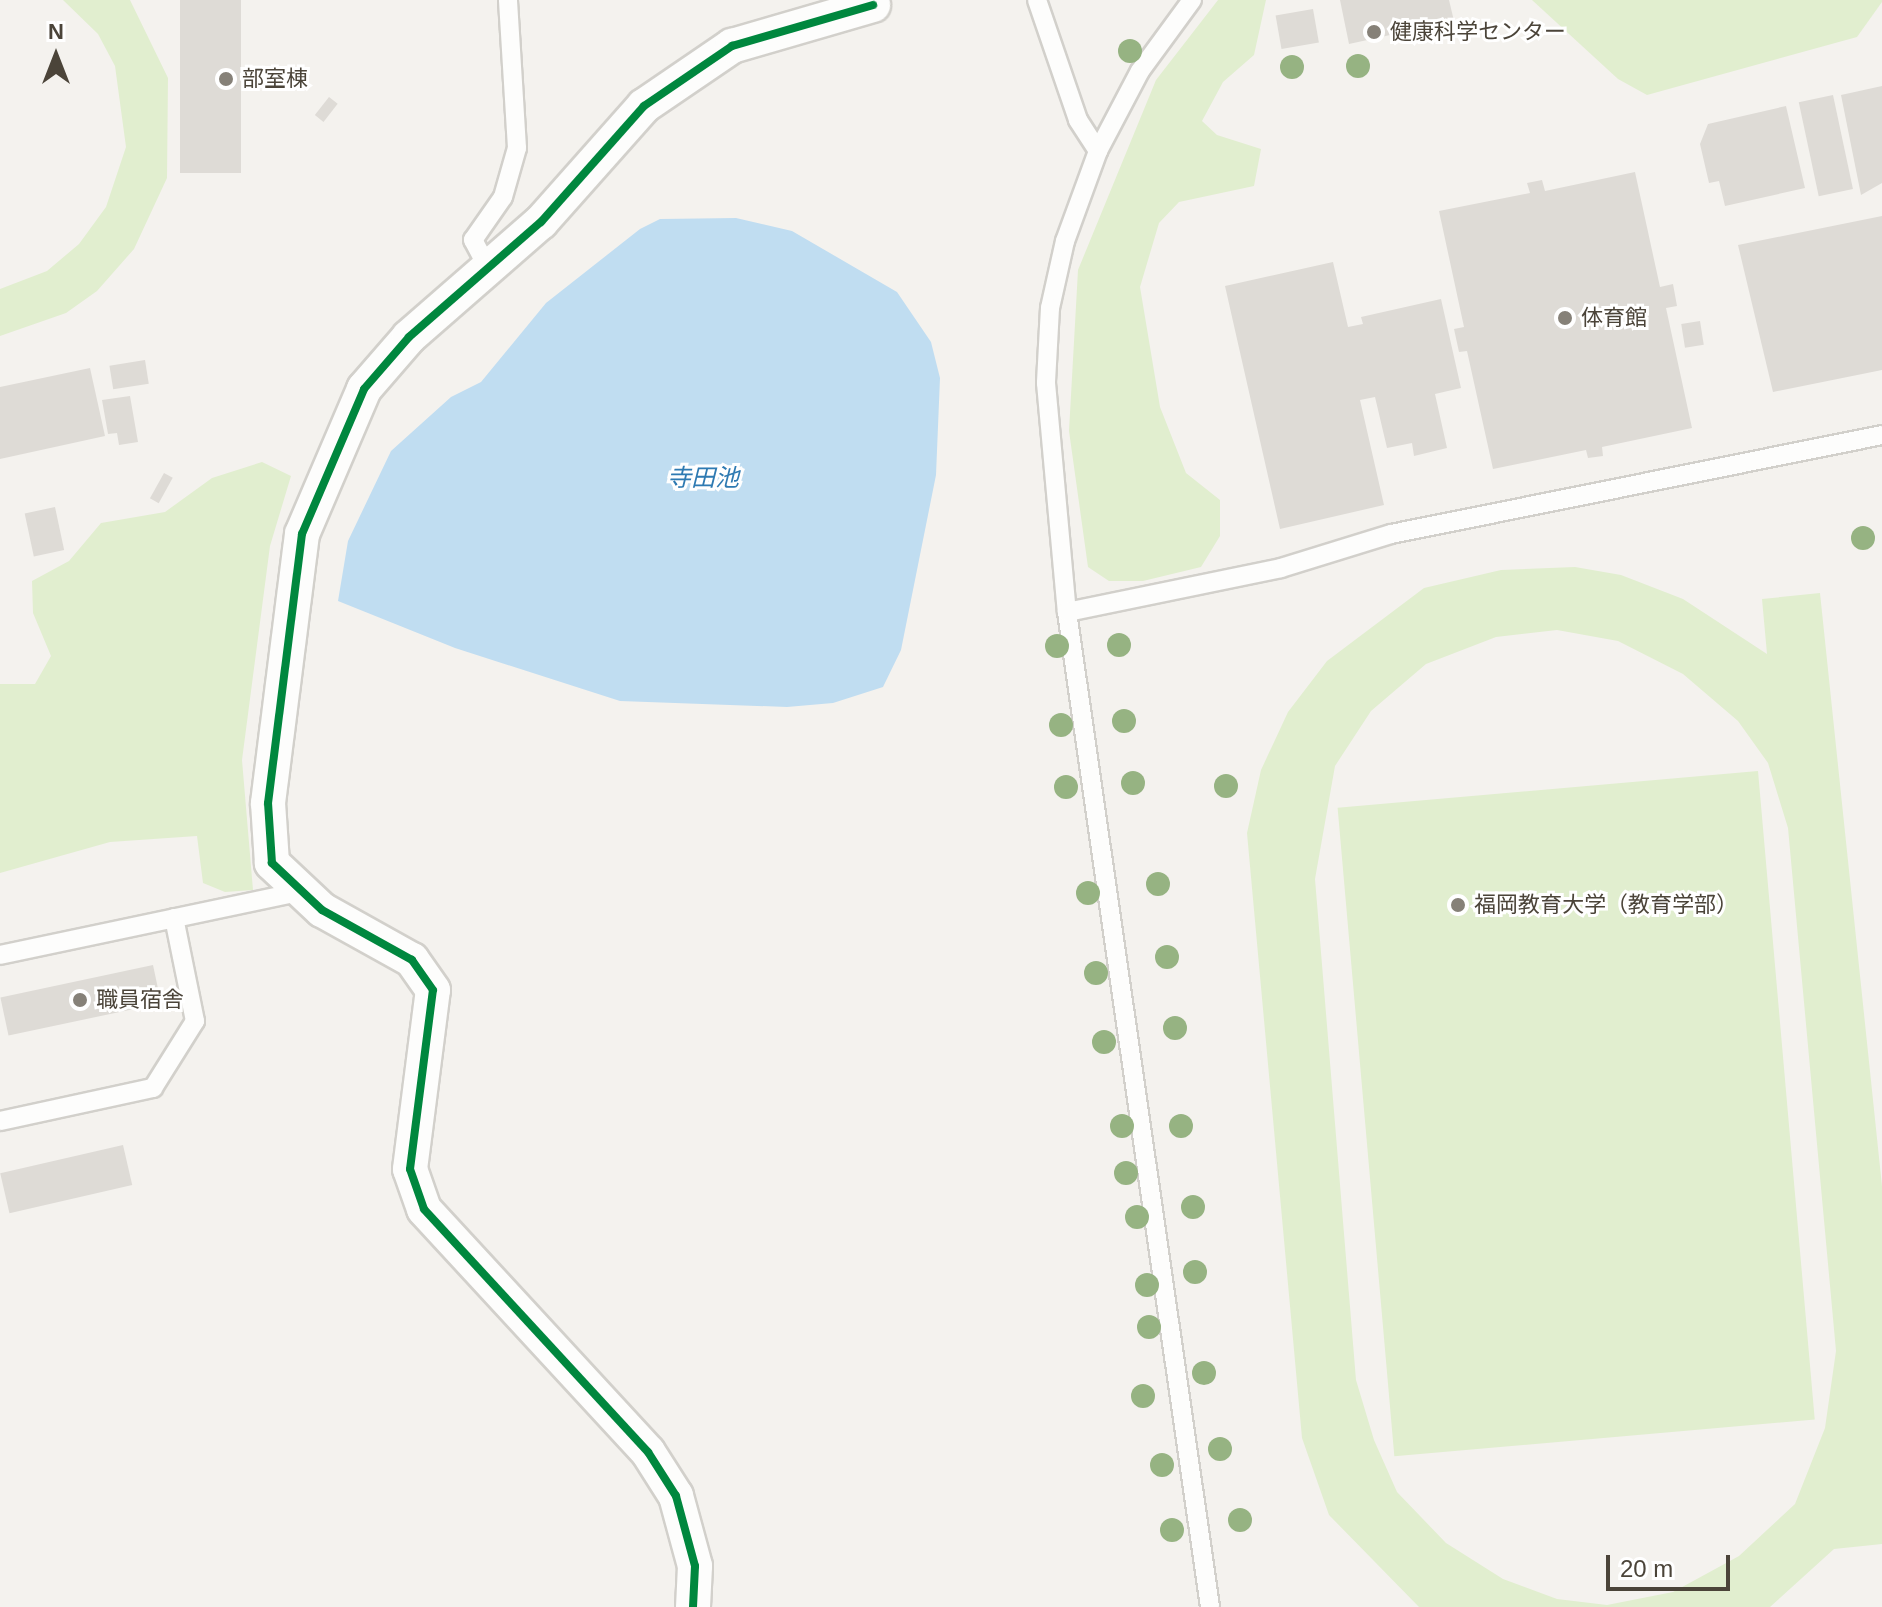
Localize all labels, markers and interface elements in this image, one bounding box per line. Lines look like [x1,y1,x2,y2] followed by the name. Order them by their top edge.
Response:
[16,16,96,96] north arrow
[48,19,64,44] text: N
[1390,19,1566,45] place label: 健康科学センター
[1365,23,1383,41] marker: 健康科学センター
[242,66,308,92] place label: 部室棟
[217,70,235,88] marker: 部室棟
[1581,305,1647,331] place label: 体育館
[1556,309,1574,327] marker: 体育館
[667,464,739,492] water label: 寺田池
[1474,892,1738,918] place label: 福岡教育大学（教育学部）
[1449,896,1467,914] marker: 福岡教育大学（教育学部）
[96,987,184,1013] place label: 職員宿舎
[71,991,89,1009] marker: 職員宿舎
[1610,1539,1734,1589] scale bar
[1620,1555,1673,1582] text: 20 m

